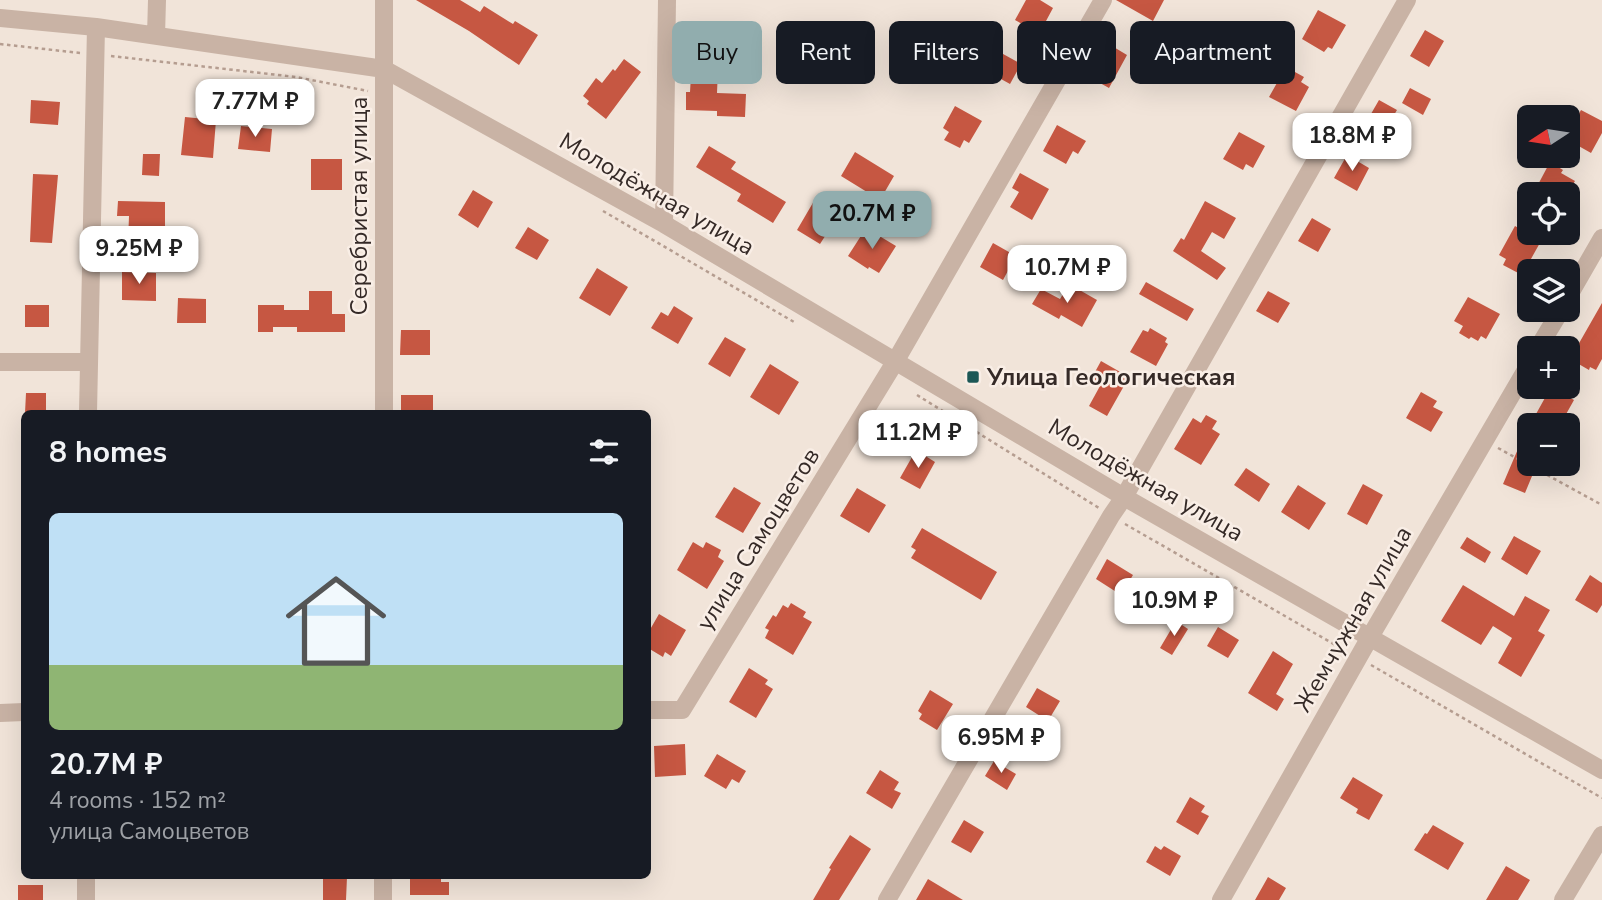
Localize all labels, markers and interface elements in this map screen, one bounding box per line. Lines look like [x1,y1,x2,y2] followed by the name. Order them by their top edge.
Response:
[672,21,762,84] chip: Buy
[776,21,875,84] chip: Rent
[889,21,1003,84] chip: Filters
[1017,21,1116,84] chip: New
[1130,21,1295,84] chip: Apartment
[190,80,320,139] pin: 7.77M ₽
[211,86,299,117] text: 7.77M ₽
[343,97,375,315] street label: Серебристая улица
[1517,105,1580,168] north arrow
[1517,105,1580,476] map controls
[1287,114,1417,173] pin: 18.8M ₽
[1308,120,1396,151] text: 18.8M ₽
[554,125,760,263] street label: Молодёжная улица
[1517,182,1580,245] button: locate
[807,191,937,251] pin: 20.7M ₽
[828,198,916,229] text: 20.7M ₽
[74,226,204,286] pin: 9.25M ₽
[95,233,183,264] text: 9.25M ₽
[1002,246,1132,305] pin: 10.7M ₽
[1023,252,1111,283] text: 10.7M ₽
[1517,259,1580,322] button: layers
[1517,336,1580,399] button: +
[986,361,1236,393] place label: Улица Геологическая
[965,369,981,385] marker: Улица Геологическая
[853,410,983,470] pin: 11.2M ₽
[1043,411,1249,549] street label: Молодёжная улица
[1517,413,1580,476] button: −
[874,417,962,448] text: 11.2M ₽
[49,432,167,473] text: 8 homes
[585,433,623,471] icon: filters
[689,442,827,636] street label: улица Самоцветов
[1287,520,1419,718] street label: Жемчужная улица
[273,558,399,684] icon: home
[1109,578,1239,638] pin: 10.9M ₽
[1130,585,1218,616] text: 10.9M ₽
[936,716,1066,775] pin: 6.95M ₽
[957,722,1045,753] text: 6.95M ₽
[49,744,163,785] text: 20.7M ₽
[49,785,226,816] text: 4 rooms · 152 m²
[49,816,249,847] text: улица Самоцветов

